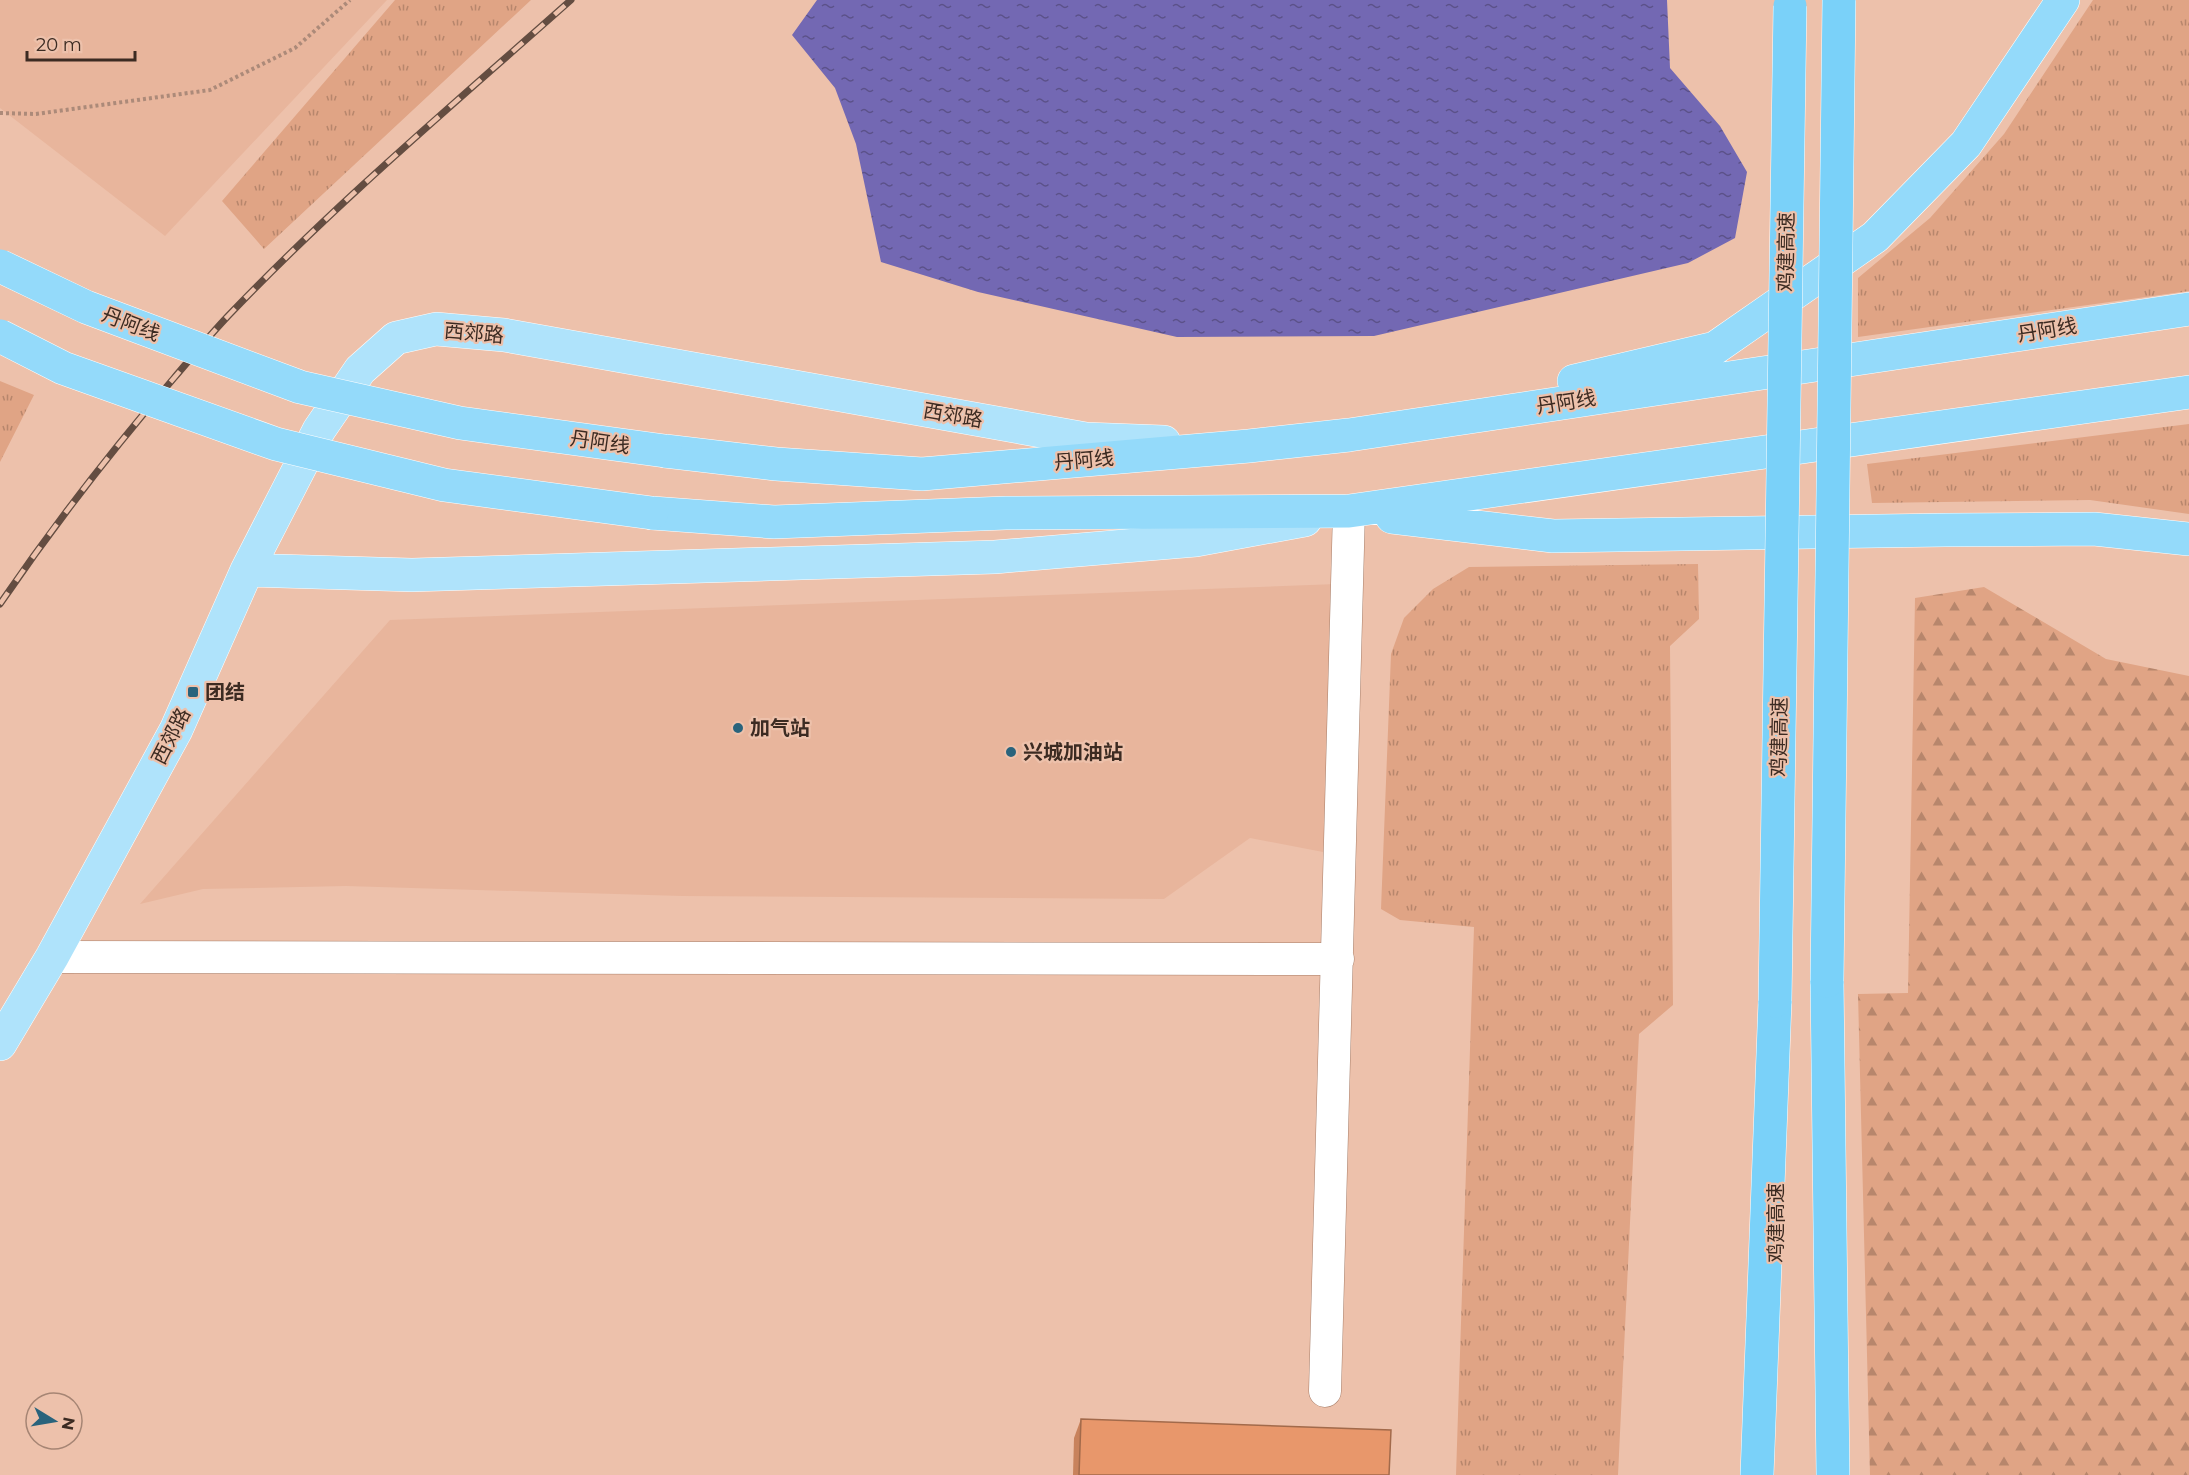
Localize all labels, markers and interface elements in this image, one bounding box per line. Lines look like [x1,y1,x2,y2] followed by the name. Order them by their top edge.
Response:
[27,24,135,62] scale bar
[36,34,82,56] text: 20 m
[1773,212,1799,292] street label: 鸡建高速
[99,302,163,346] street label: 丹阿线
[2015,313,2079,347] street label: 丹阿线
[443,318,505,348] street label: 西郊路
[1534,385,1598,419] street label: 丹阿线
[921,398,985,432] street label: 西郊路
[569,426,631,458] street label: 丹阿线
[1053,445,1115,475] street label: 丹阿线
[205,680,245,704] place label: 团结
[186,685,200,699] marker: 团结
[1766,697,1792,777] street label: 鸡建高速
[147,704,195,768] street label: 西郊路
[750,716,810,740] place label: 加气站
[731,721,745,735] marker: 加气站
[1023,740,1123,764] place label: 兴城加油站
[1004,745,1018,759] marker: 兴城加油站
[1764,1183,1788,1263] street label: 鸡建高速
[24,1391,84,1451] north arrow
[58,1416,79,1432] text: N

